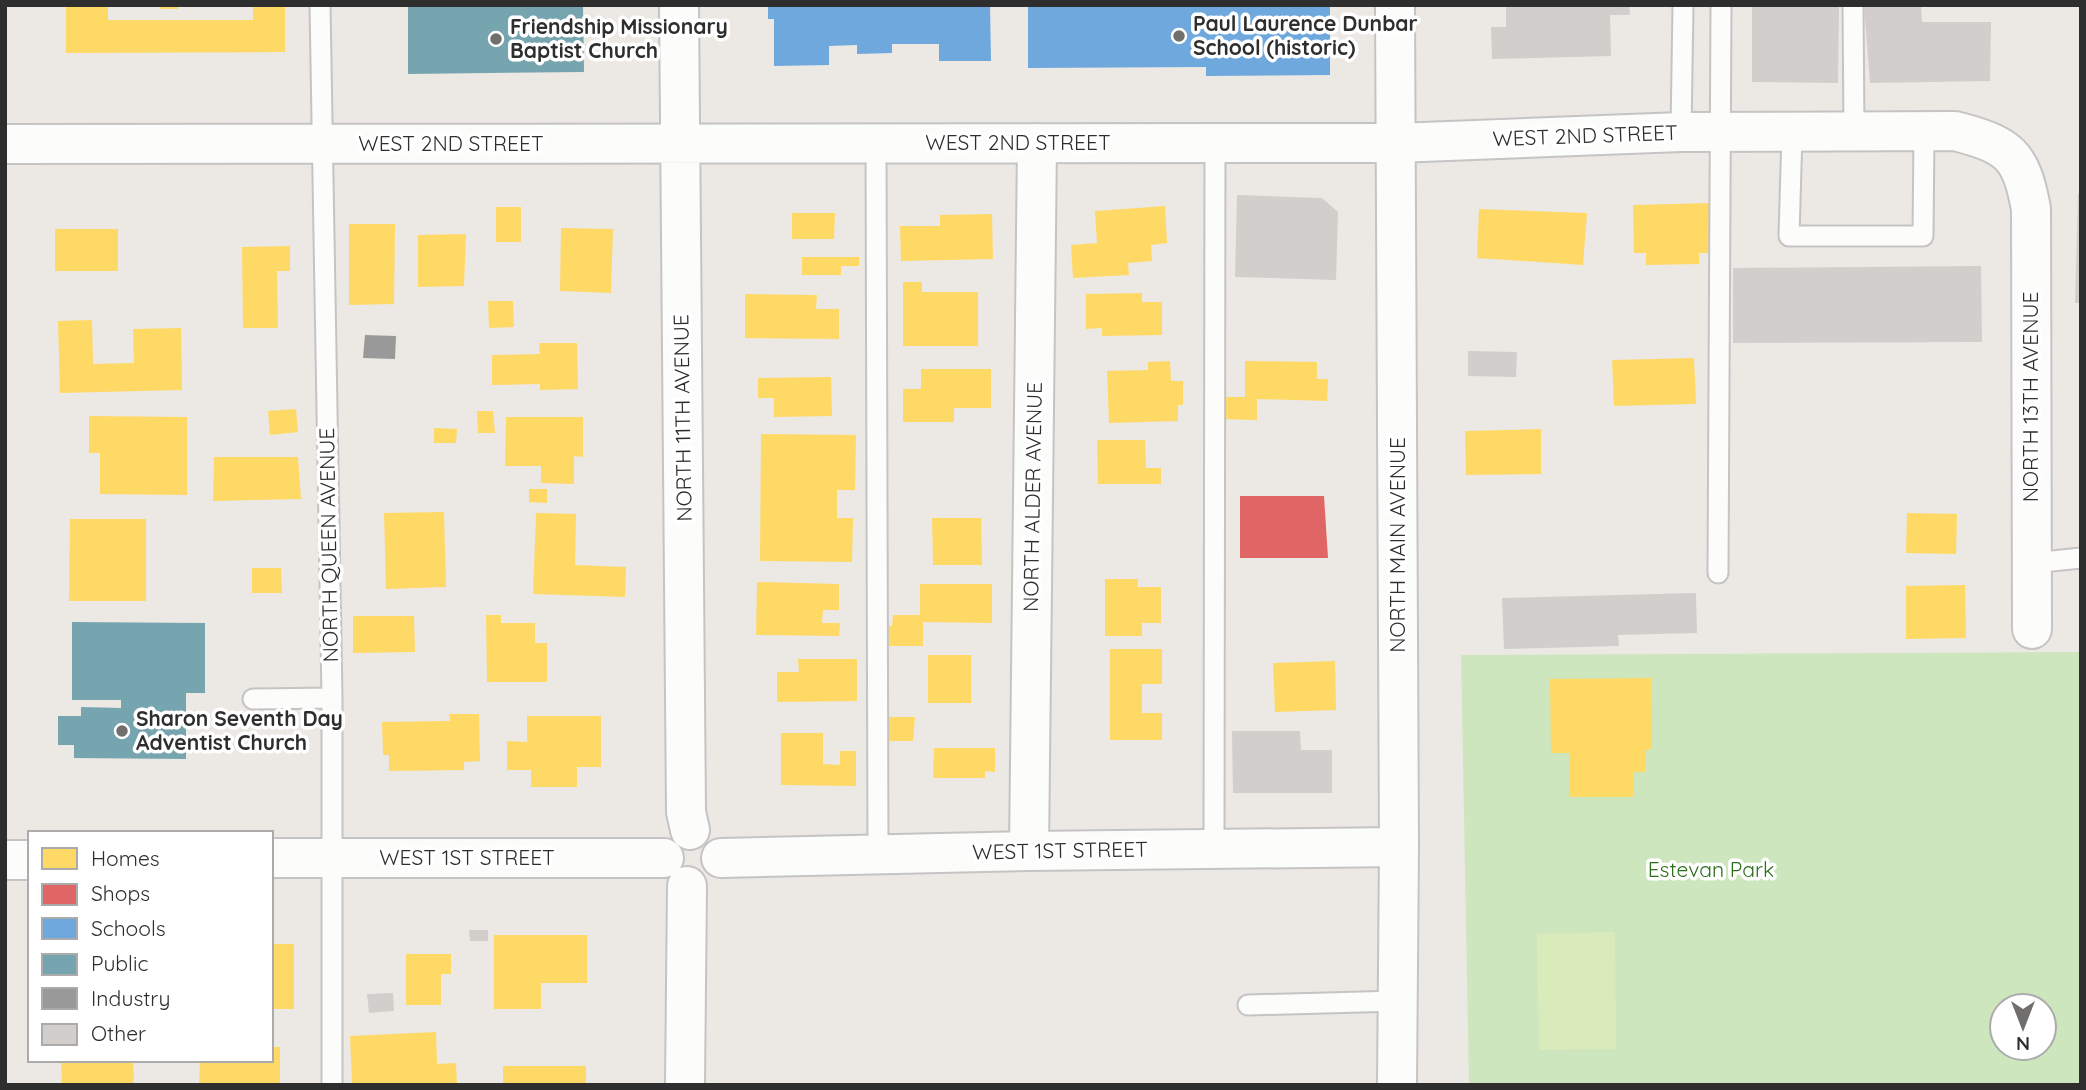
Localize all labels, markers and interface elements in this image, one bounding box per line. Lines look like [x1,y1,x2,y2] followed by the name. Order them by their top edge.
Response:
[1193,10,1418,60] place label: Paul Laurence Dunbar School (historic)
[510,13,728,63] place label: Friendship Missionary Baptist Church
[1171,28,1187,44] marker: Paul Laurence Dunbar School (historic)
[488,31,504,47] marker: Friendship Missionary Baptist Church
[1492,119,1678,151] street label: WEST 2ND STREET
[925,129,1111,155] street label: WEST 2ND STREET
[358,130,544,156] street label: WEST 2ND STREET
[2017,292,2043,502] street label: NORTH 13TH AVENUE
[667,314,697,522] street label: NORTH 11TH AVENUE
[1017,382,1047,612] street label: NORTH ALDER AVENUE
[313,428,343,662] street label: NORTH QUEEN AVENUE
[1384,437,1410,653] street label: NORTH MAIN AVENUE
[136,705,343,755] place label: Sharon Seventh Day Adventist Church
[114,723,130,739] marker: Sharon Seventh Day Adventist Church
[28,831,273,1062] legend
[972,835,1148,865] street label: WEST 1ST STREET
[379,844,555,870] street label: WEST 1ST STREET
[91,845,160,871] text: Homes
[1648,856,1774,882] park label: Estevan Park
[91,880,150,906] text: Shops
[91,915,166,941] text: Schools
[91,950,148,976] text: Public
[91,985,170,1011] text: Industry
[1988,992,2058,1062] north arrow
[91,1020,146,1046] text: Other
[2016,1032,2030,1056] text: N

